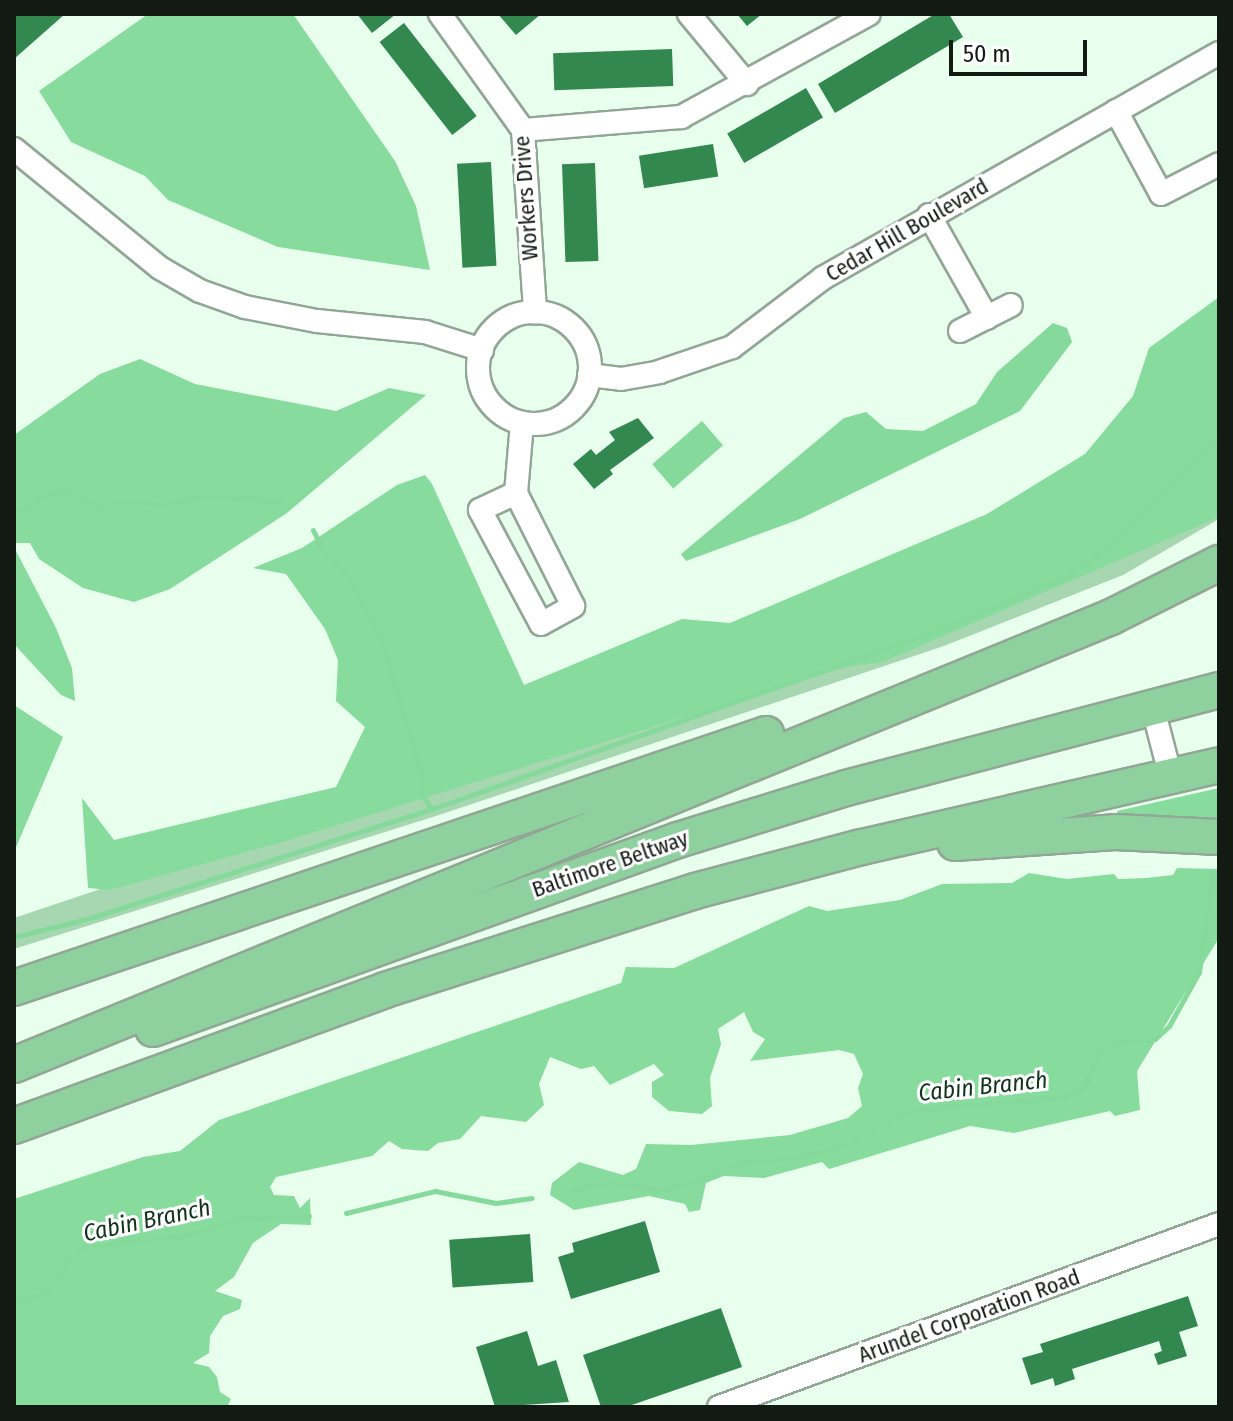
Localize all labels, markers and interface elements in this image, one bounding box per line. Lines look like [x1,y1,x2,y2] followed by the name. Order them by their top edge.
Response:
[953,24,1091,74] scale bar
[963,40,1011,68] text: 50 m
[508,135,544,261] street label: Workers Drive
[821,173,993,287] street label: Cedar Hill Boulevard
[529,825,691,903] street label: Baltimore Beltway
[917,1066,1049,1108] water label: Cabin Branch
[81,1193,213,1249] water label: Cabin Branch
[855,1264,1083,1368] street label: Arundel Corporation Road

